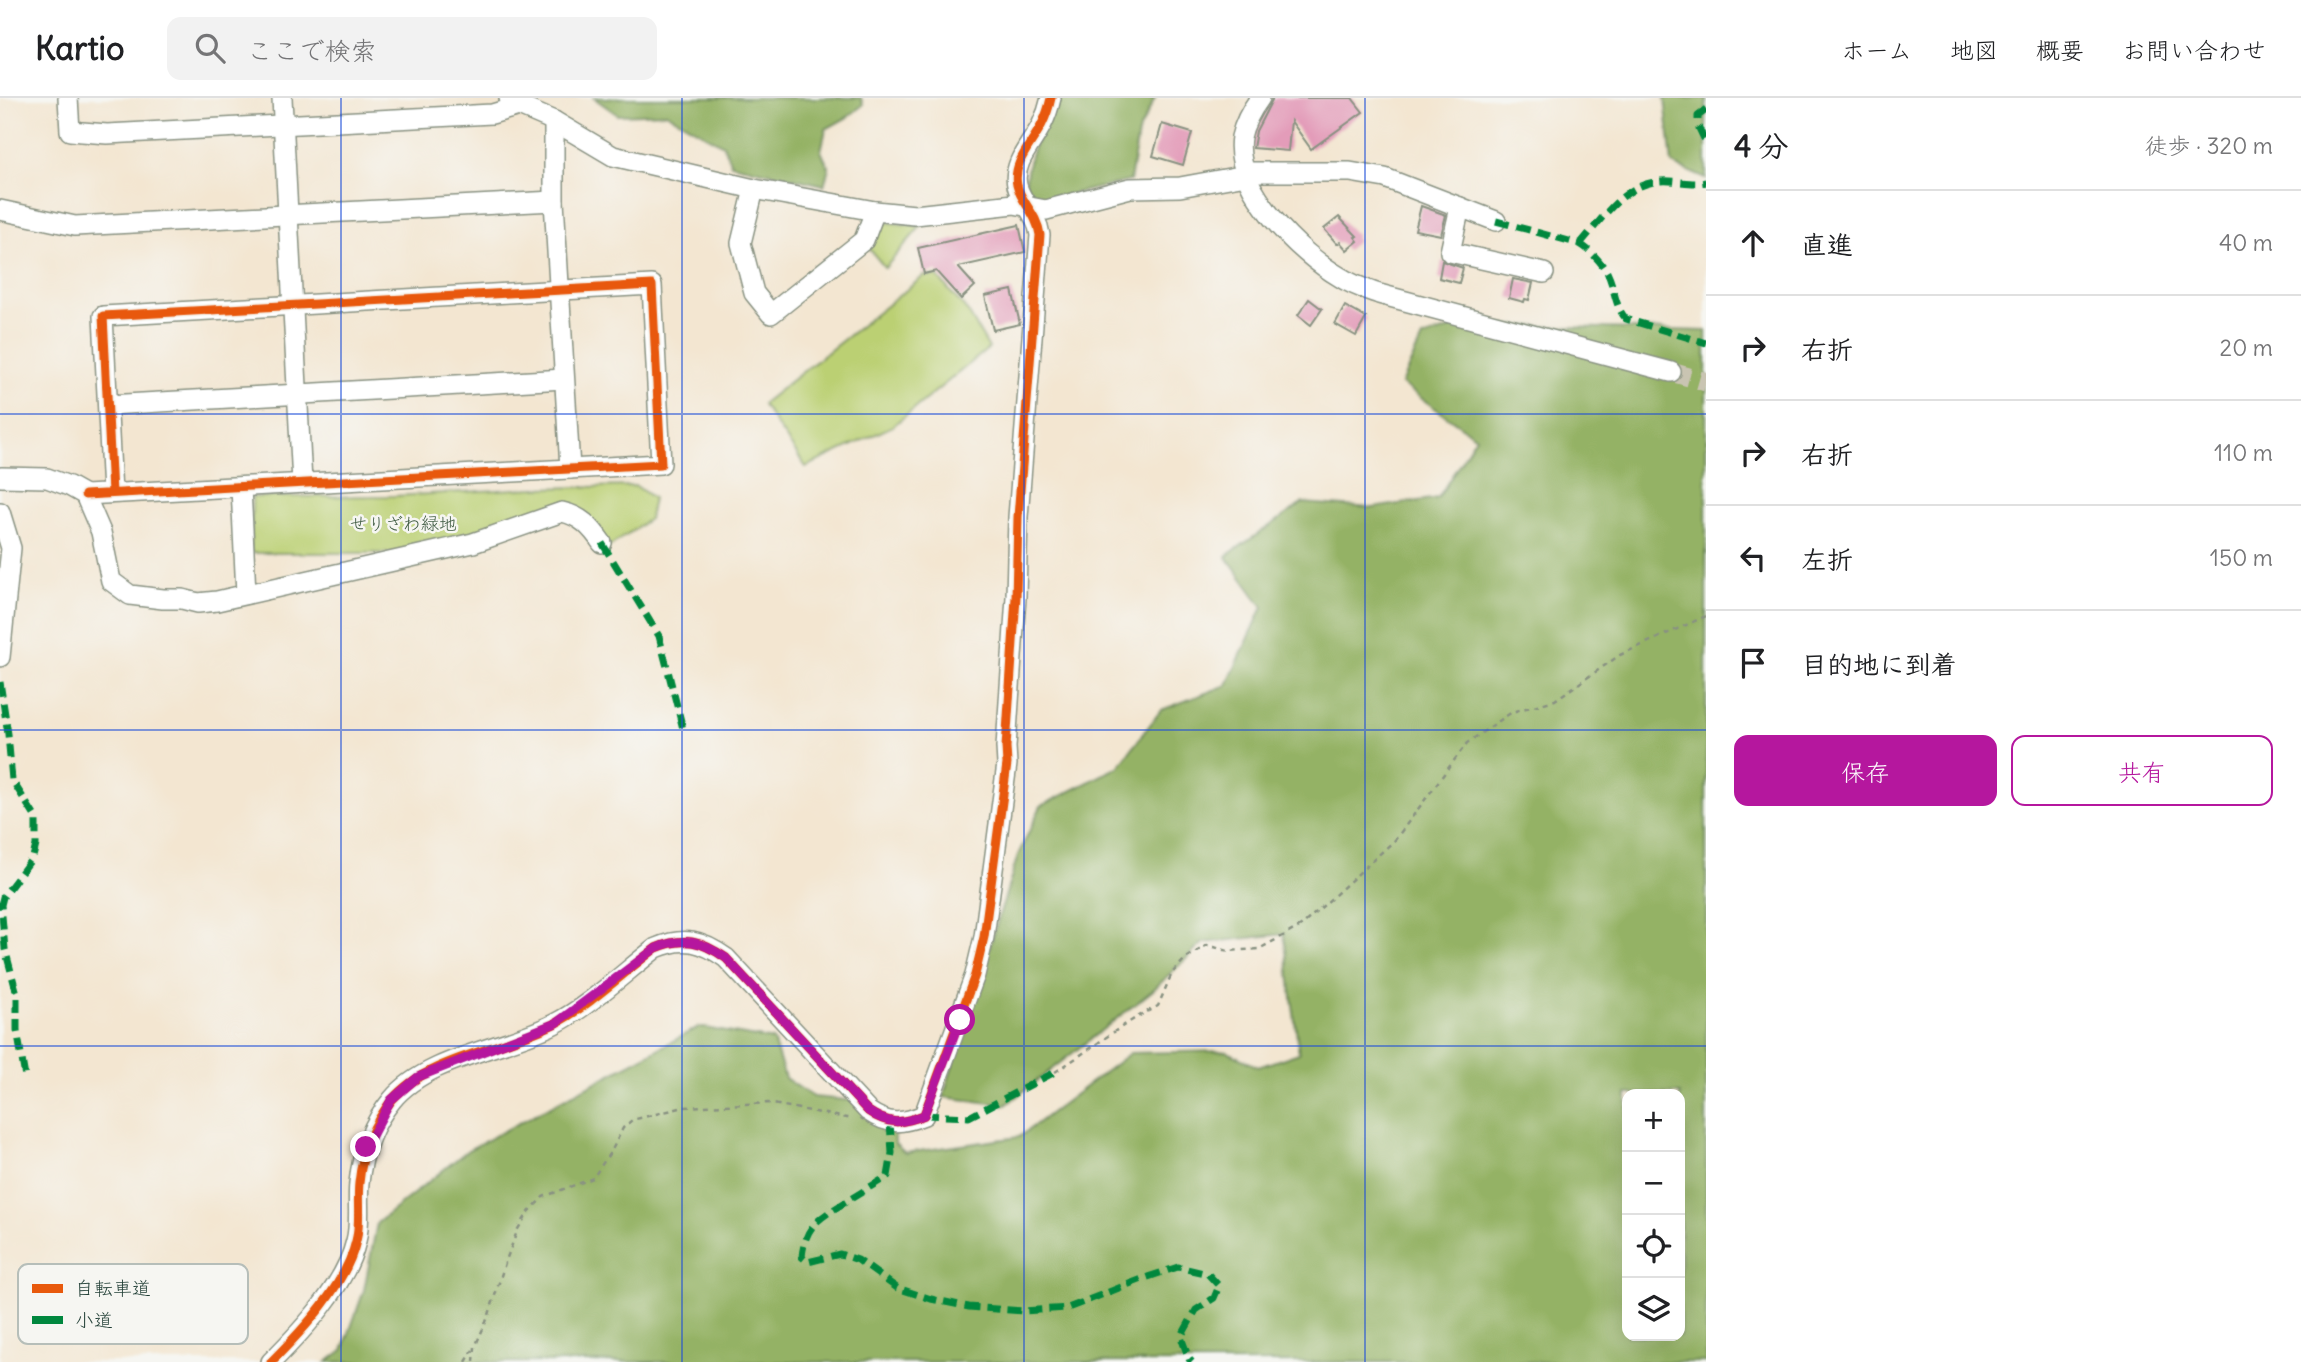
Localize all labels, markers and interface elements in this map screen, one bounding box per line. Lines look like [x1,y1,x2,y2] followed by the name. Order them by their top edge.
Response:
[167,17,657,80] search box
[35,27,125,69] text: Kartio
[191,29,229,67] icon: search
[247,34,377,67] text: ここで検索
[1841,35,1912,65] text: ホーム
[1950,35,1998,65] text: 地図
[2036,35,2084,65] text: 概要
[2122,35,2266,65] text: お問い合わせ
[1734,127,1788,165] text: 4 分
[2144,131,2273,160] text: 徒歩 · 320 m
[1734,224,1772,262] icon: ahead
[1801,228,1853,261] text: 直進
[2219,228,2273,257] text: 40 m
[1734,329,1772,367] icon: right
[1801,333,1853,366] text: 右折
[2220,333,2273,362] text: 20 m
[1734,434,1772,472] icon: right
[1801,438,1853,471] text: 右折
[2214,438,2273,467] text: 110 m
[349,512,457,535] park label: せりざわ緑地
[1734,539,1772,577] icon: left
[1801,543,1853,576] text: 左折
[2210,543,2273,572] text: 150 m
[1734,644,1772,682] icon: arrive
[1801,648,1957,681] text: 目的地に到着
[1734,735,1997,806] button: 保存
[2011,735,2273,806] button: 共有
[944,1004,975,1035] route start
[1622,1089,1685,1341] map controls
[1622,1089,1685,1152] button: +
[350,1131,381,1162] route end
[1622,1152,1685,1215] button: −
[1622,1215,1685,1278] button: locate
[18,1264,248,1344] legend
[75,1276,151,1300] text: 自転車道
[1622,1278,1685,1341] button: layers
[75,1308,113,1332] text: 小道

